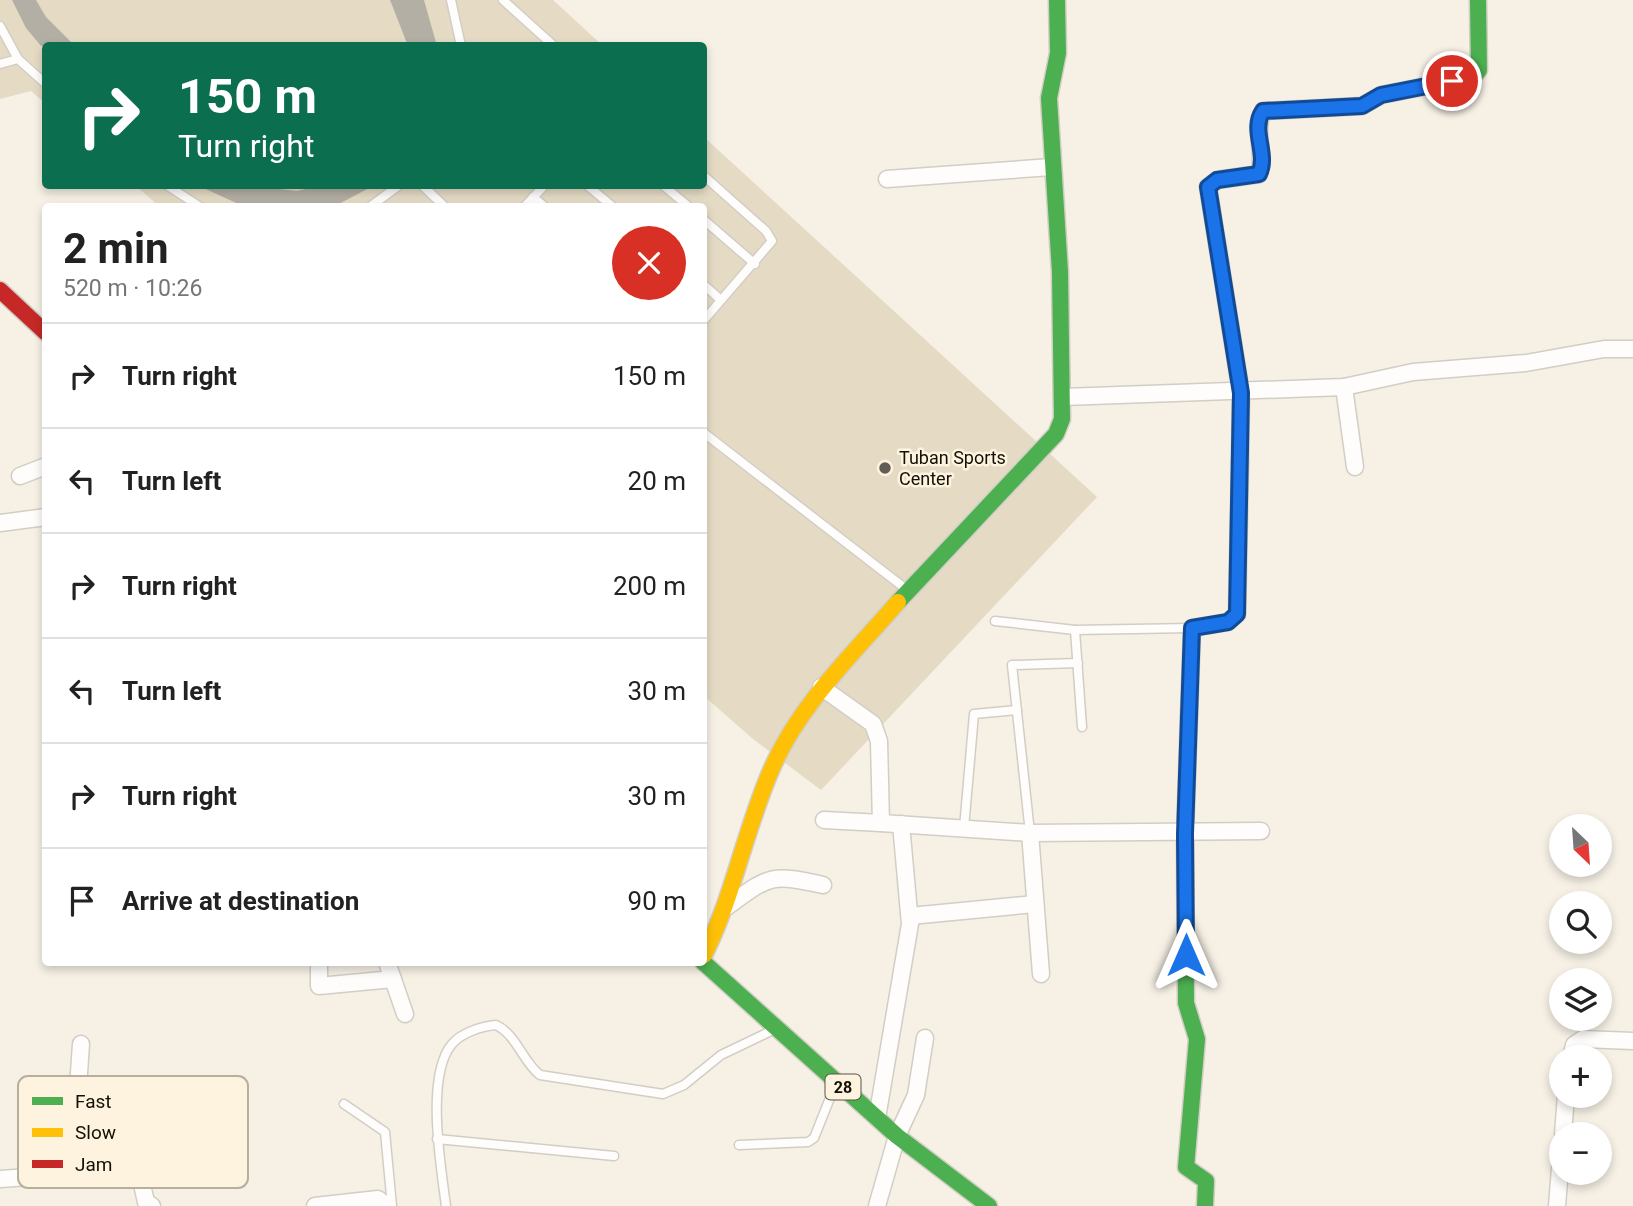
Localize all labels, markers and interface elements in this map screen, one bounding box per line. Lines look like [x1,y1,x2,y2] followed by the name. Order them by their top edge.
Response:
[1422,51,1482,111] pin
[1433,62,1471,100] icon: arrive
[178,68,317,125] text: 150 m
[63,70,154,161] icon: right
[178,127,314,165] text: Turn right
[63,224,169,273] text: 2 min
[612,226,686,300] button: close
[63,275,202,302] text: 520 m · 10:26
[63,357,101,395] icon: right
[122,361,237,391] text: Turn right
[613,361,686,391] text: 150 m
[899,447,1006,489] place label: Tuban Sports Center
[877,460,893,476] marker: Tuban Sports Center
[63,462,101,500] icon: left
[122,466,221,496] text: Turn left
[628,466,686,496] text: 20 m
[63,567,101,605] icon: right
[122,571,237,601] text: Turn right
[613,571,686,601] text: 200 m
[63,672,101,710] icon: left
[122,676,221,706] text: Turn left
[628,676,686,706] text: 30 m
[63,777,101,815] icon: right
[122,781,237,811] text: Turn right
[628,781,686,811] text: 30 m
[1549,814,1612,877] north arrow
[1549,814,1612,1185] map controls
[63,882,101,920] icon: arrive
[122,886,359,916] text: Arrive at destination
[628,886,686,916] text: 90 m
[1549,891,1612,954] button: search
[1149,918,1223,992] position arrow
[1549,968,1612,1031] button: layers
[1549,1045,1612,1108] button: +
[826,1074,860,1100] road number: 28
[18,1076,248,1188] legend
[75,1090,112,1113] text: Fast
[75,1121,116,1144] text: Slow
[1549,1122,1612,1185] button: −
[75,1153,112,1176] text: Jam

